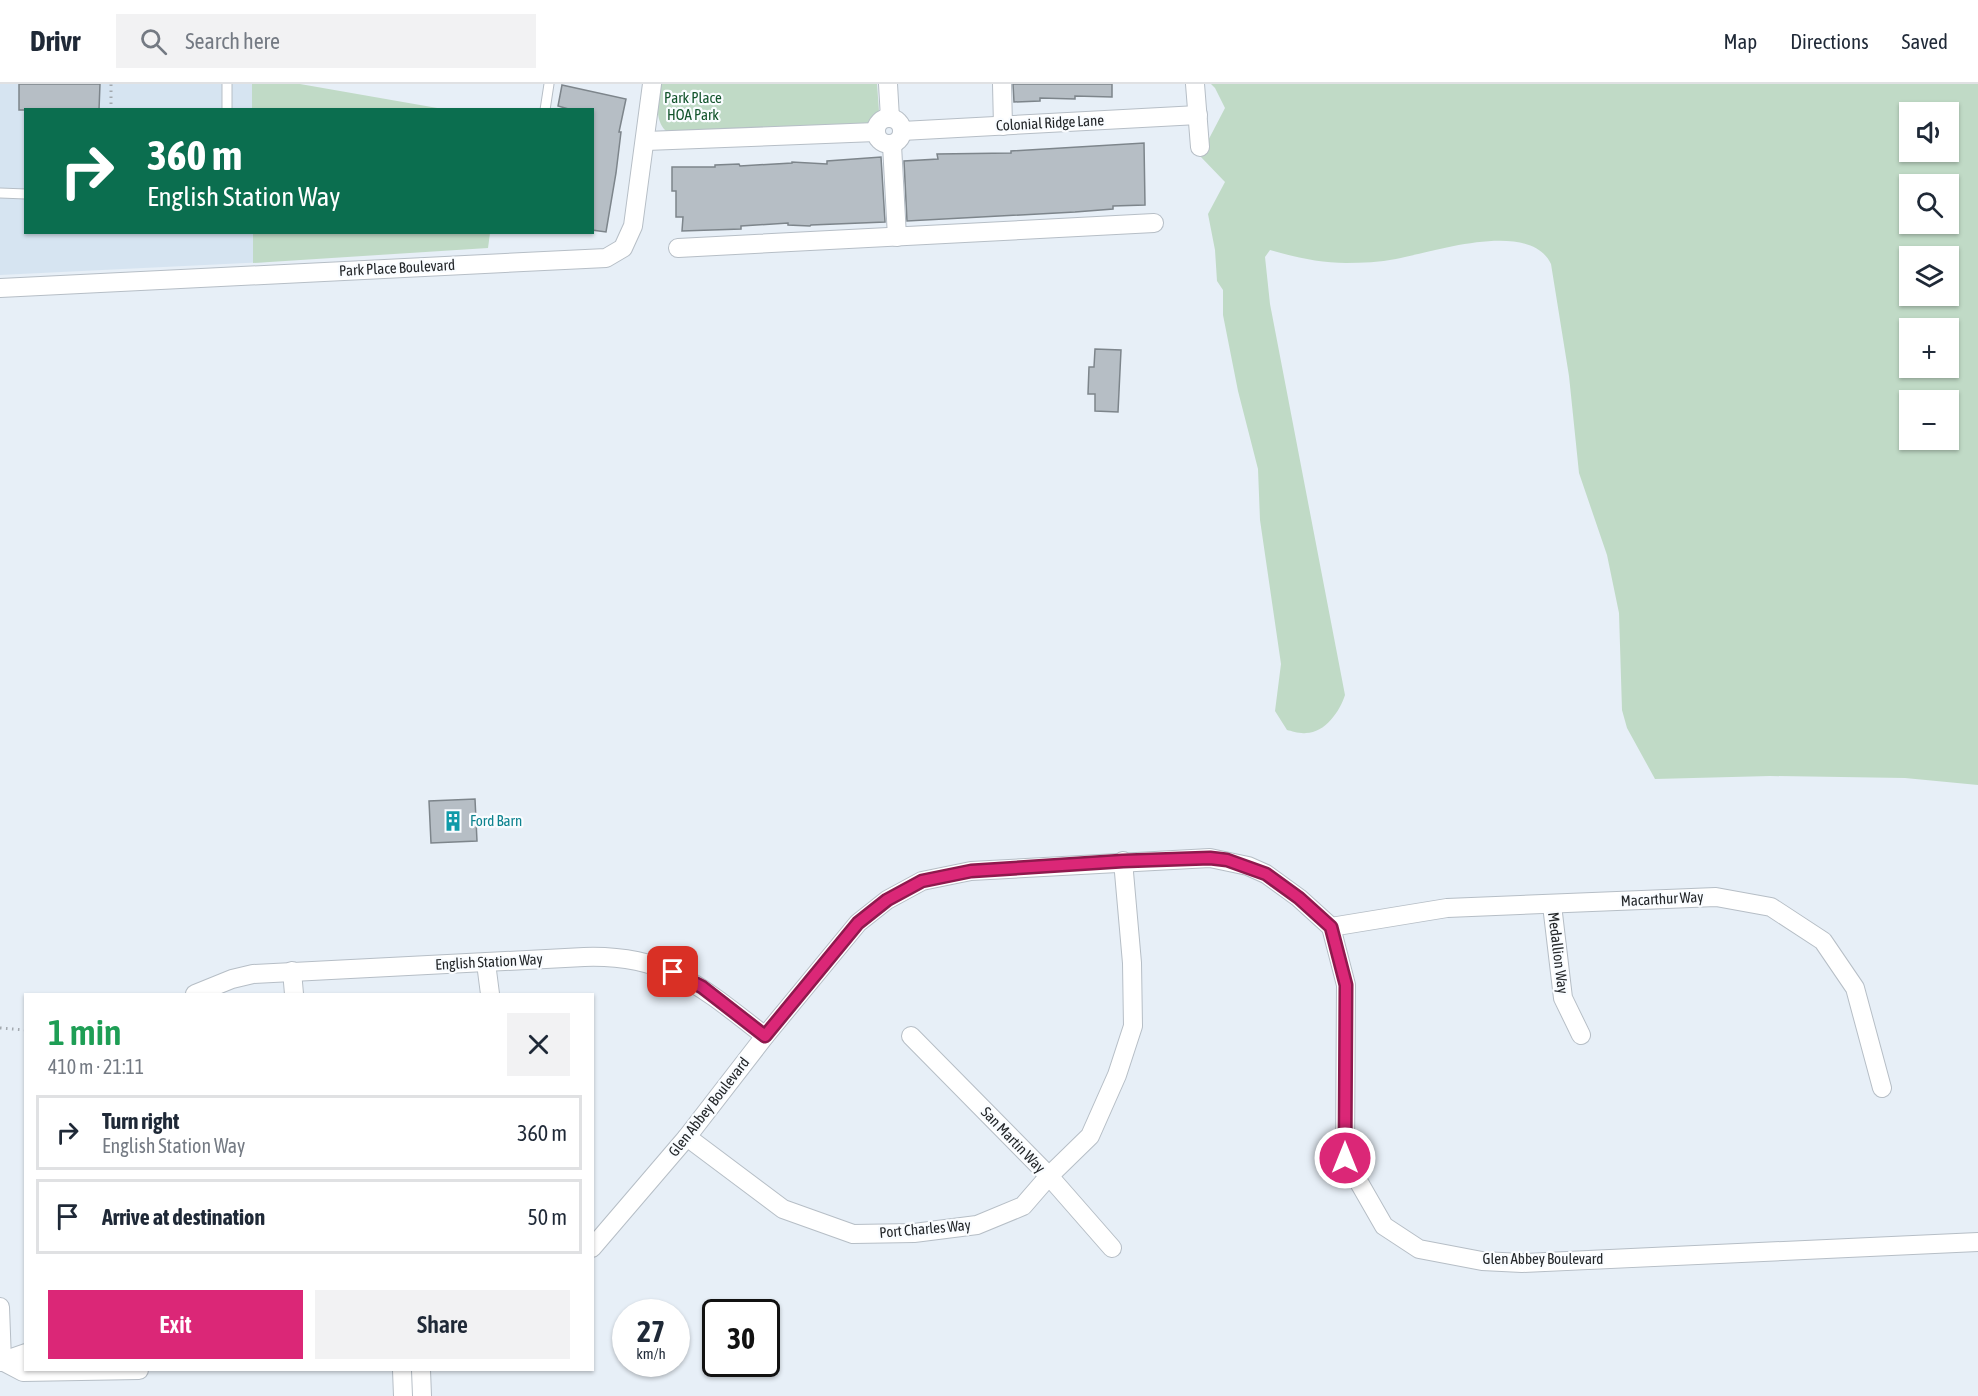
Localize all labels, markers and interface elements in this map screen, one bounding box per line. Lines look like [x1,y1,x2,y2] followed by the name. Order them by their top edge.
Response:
[116,14,536,68] search box
[30,25,80,57] text: Drivr
[137,25,170,58] icon: search
[185,28,280,54] text: Search here
[1723,29,1757,53] text: Map
[1790,29,1869,53] text: Directions
[1902,29,1948,53] text: Saved
[664,89,722,123] park label: Park Place HOA Park
[1899,102,1959,450] map controls
[1899,102,1959,162] button: sound
[995,111,1105,134] street label: Colonial Ridge Lane
[147,131,242,179] text: 360 m
[48,132,126,210] icon: right
[1899,174,1959,234] button: search
[147,181,340,212] text: English Station Way
[1899,246,1959,306] button: layers
[338,256,455,279] street label: Park Place Boulevard
[1899,318,1959,378] button: +
[1899,390,1959,450] button: −
[441,809,465,833] building icon: Ford Barn
[470,812,522,829] place label: Ford Barn
[1620,888,1704,909] street label: Macarthur Way
[1545,911,1572,995] street label: Medallion Way
[647,946,698,997] pin
[435,950,543,973] street label: English Station Way
[656,955,689,988] icon: arrive
[48,1011,122,1053] text: 1 min
[507,1013,570,1076] button: close
[665,1054,752,1160] street label: Glen Abbey Boulevard
[48,1055,144,1078] text: 410 m · 21:11
[978,1103,1049,1176] street label: San Martin Way
[102,1108,179,1134] text: Turn right
[51,1116,84,1149] icon: right
[517,1120,567,1146] text: 360 m
[1313,1126,1377,1190] position arrow
[102,1134,245,1157] text: English Station Way
[51,1200,84,1233] icon: arrive
[102,1204,265,1230] text: Arrive at destination
[527,1204,567,1230] text: 50 m
[878,1216,971,1241] street label: Port Charles Way
[1483,1250,1603,1267] street label: Glen Abbey Boulevard
[48,1290,303,1359] button: Exit
[315,1290,570,1359] button: Share
[702,1299,780,1377] speed limit sign: 30
[637,1314,665,1348] text: 27
[636,1345,666,1362] text: km/h

